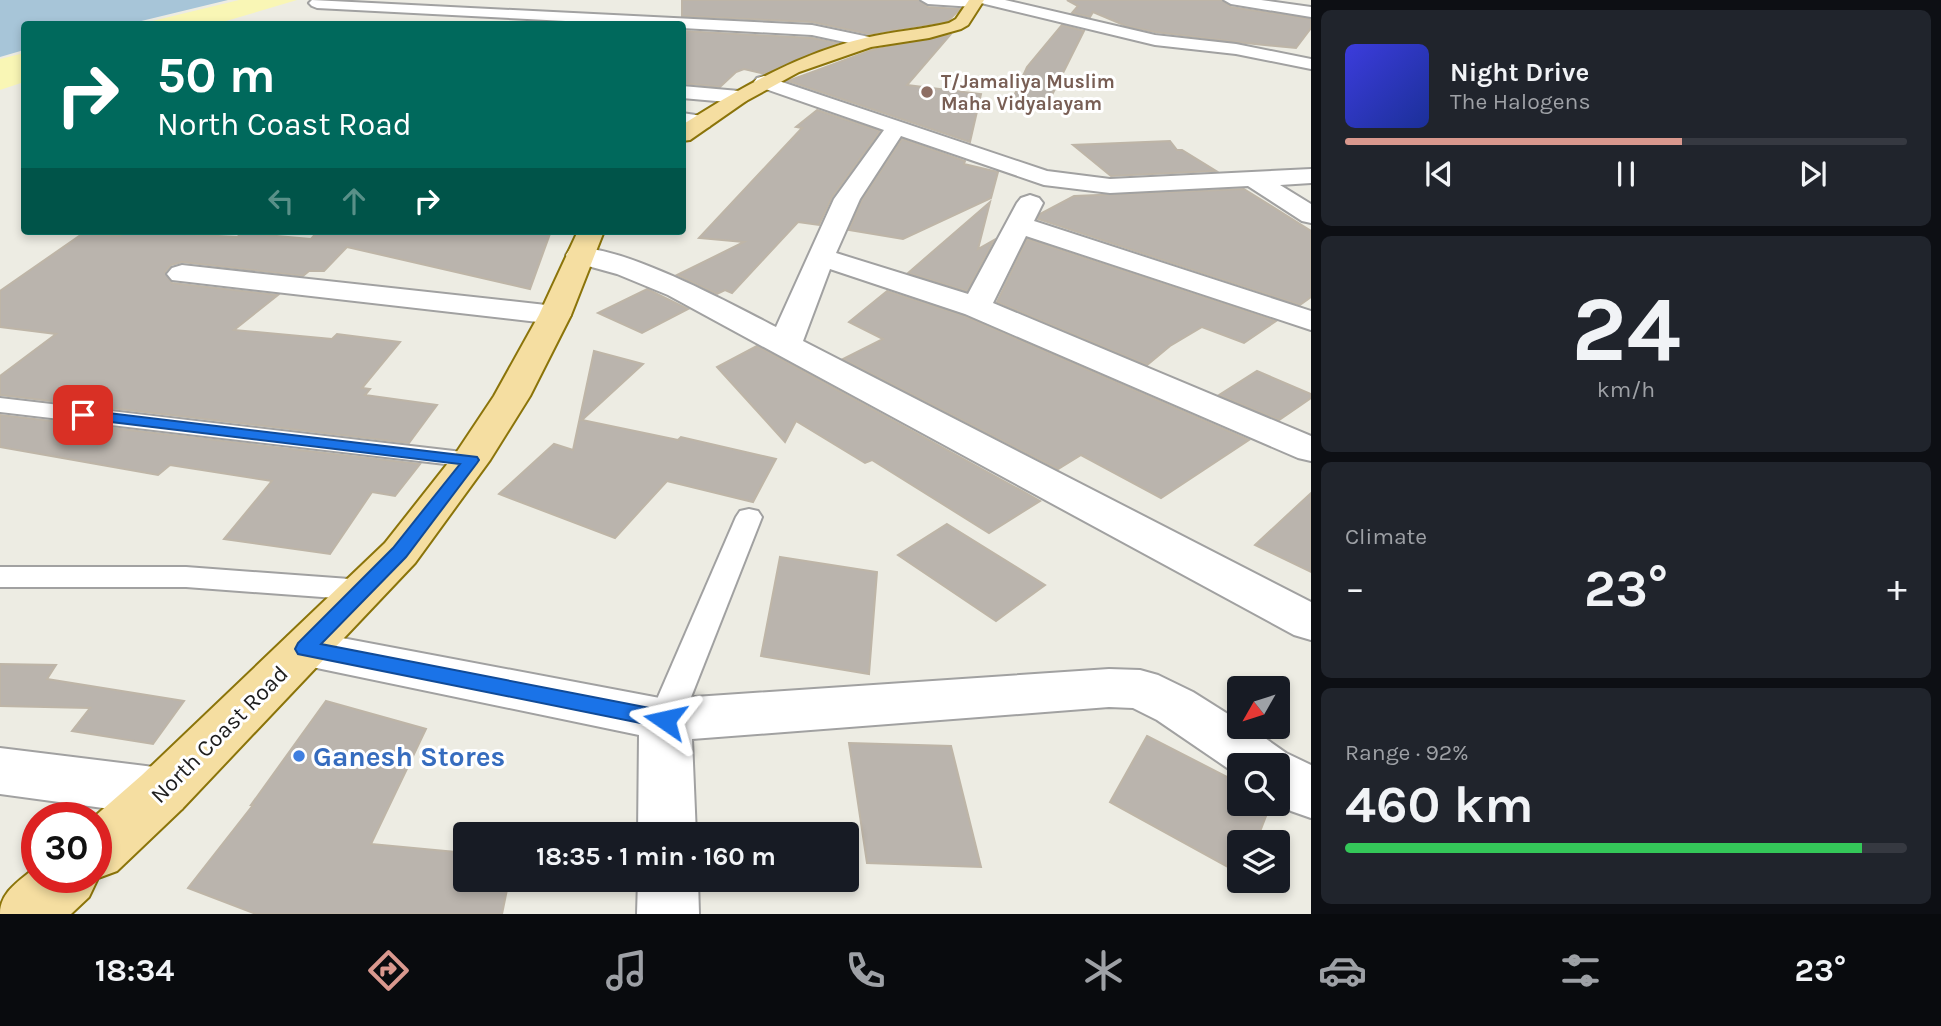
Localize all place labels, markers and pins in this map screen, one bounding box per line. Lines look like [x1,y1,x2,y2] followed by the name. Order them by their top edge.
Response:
[941,71,1115,115] place label: T/Jamaliya Muslim Maha Vidyalayam
[919,84,935,100] marker: T/Jamaliya Muslim Maha Vidyalayam
[53,385,113,445] pin
[313,740,505,773] place label: Ganesh Stores
[291,748,307,764] marker: Ganesh Stores

